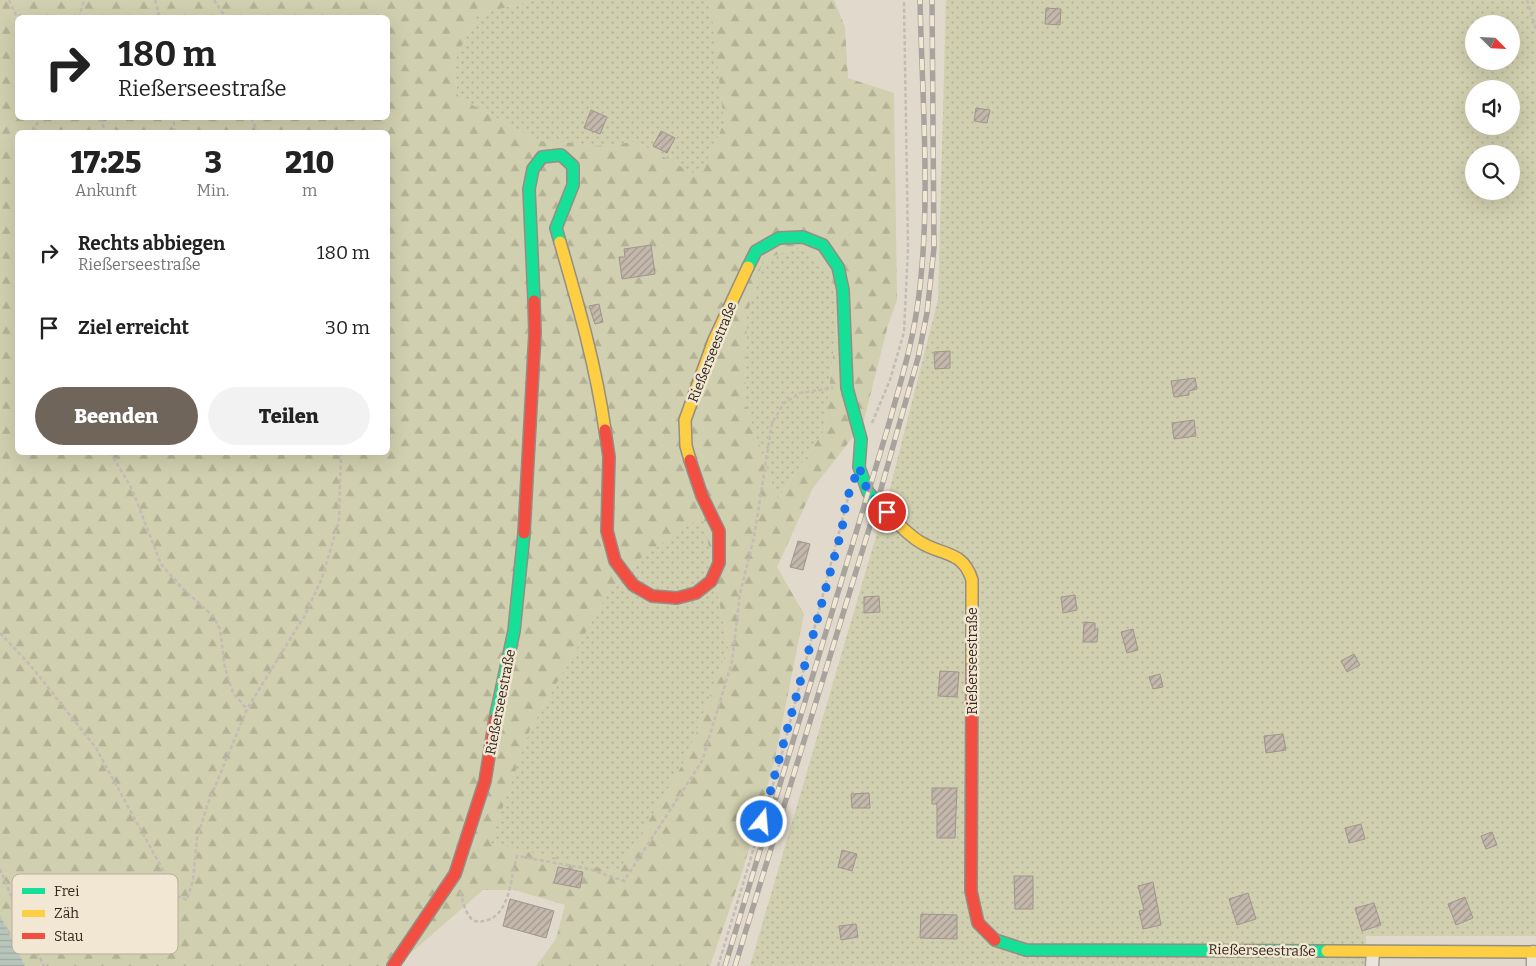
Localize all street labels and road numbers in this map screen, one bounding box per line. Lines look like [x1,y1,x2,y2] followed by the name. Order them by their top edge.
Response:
[684,299,740,405] street label: Rießerseestraße
[964,607,981,715] street label: Rießerseestraße
[482,648,519,756] street label: Rießerseestraße
[1208,941,1316,960] street label: Rießerseestraße

